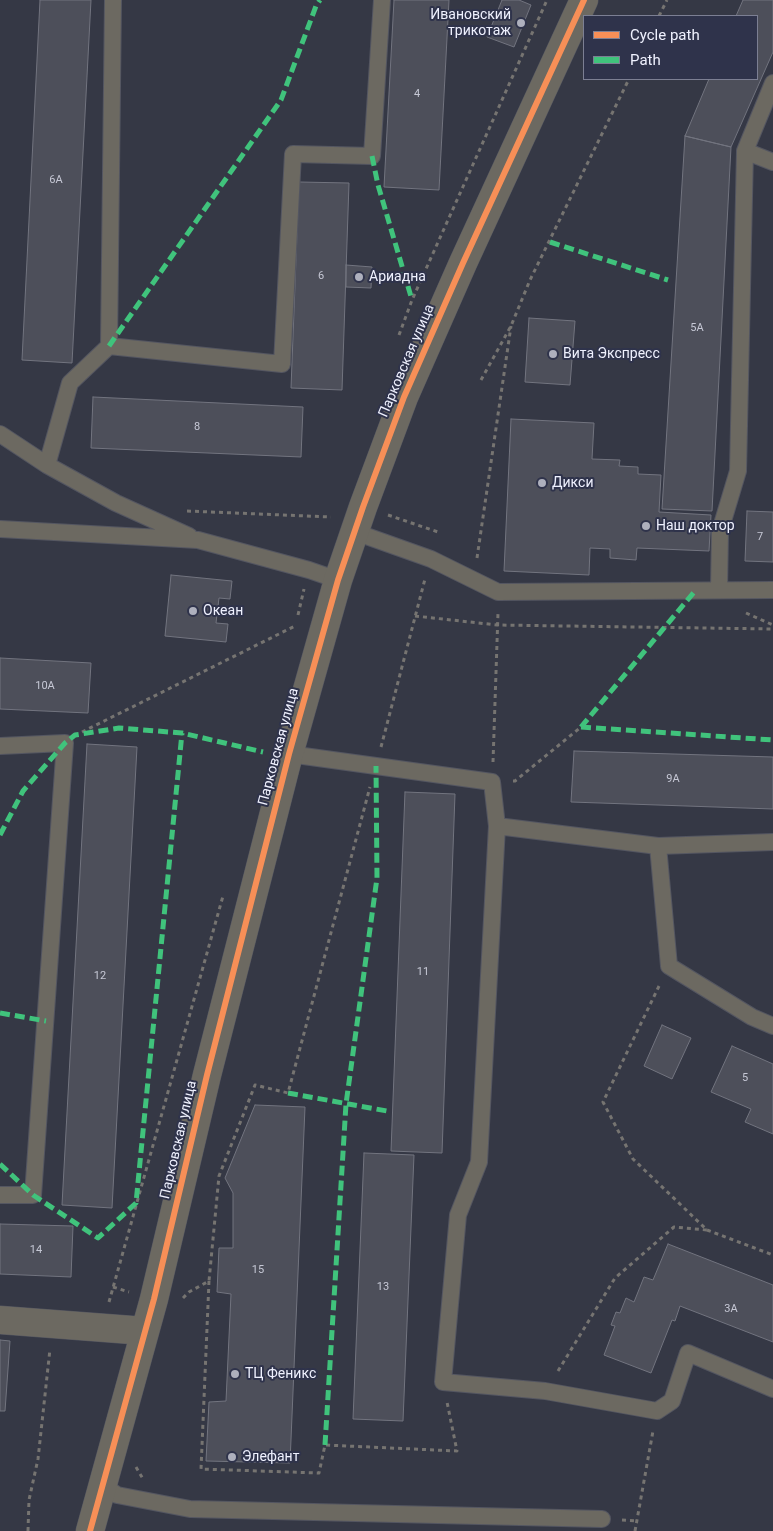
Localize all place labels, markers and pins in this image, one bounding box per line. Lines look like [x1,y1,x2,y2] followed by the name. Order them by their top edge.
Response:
[430,7,511,40] place label: Ивановский трикотаж
[515,17,527,29] marker: Ивановский трикотаж
[369,269,426,285] place label: Ариадна
[353,271,365,283] marker: Ариадна
[563,346,660,362] place label: Вита Экспресс
[547,348,559,360] marker: Вита Экспресс
[552,475,593,491] place label: Дикси
[536,477,548,489] marker: Дикси
[656,518,735,534] place label: Наш доктор
[640,520,652,532] marker: Наш доктор
[203,603,243,619] place label: Океан
[187,605,199,617] marker: Океан
[245,1366,316,1382] place label: ТЦ Феникс
[229,1368,241,1380] marker: ТЦ Феникс
[242,1449,299,1465] place label: Элефант
[226,1451,238,1463] marker: Элефант

